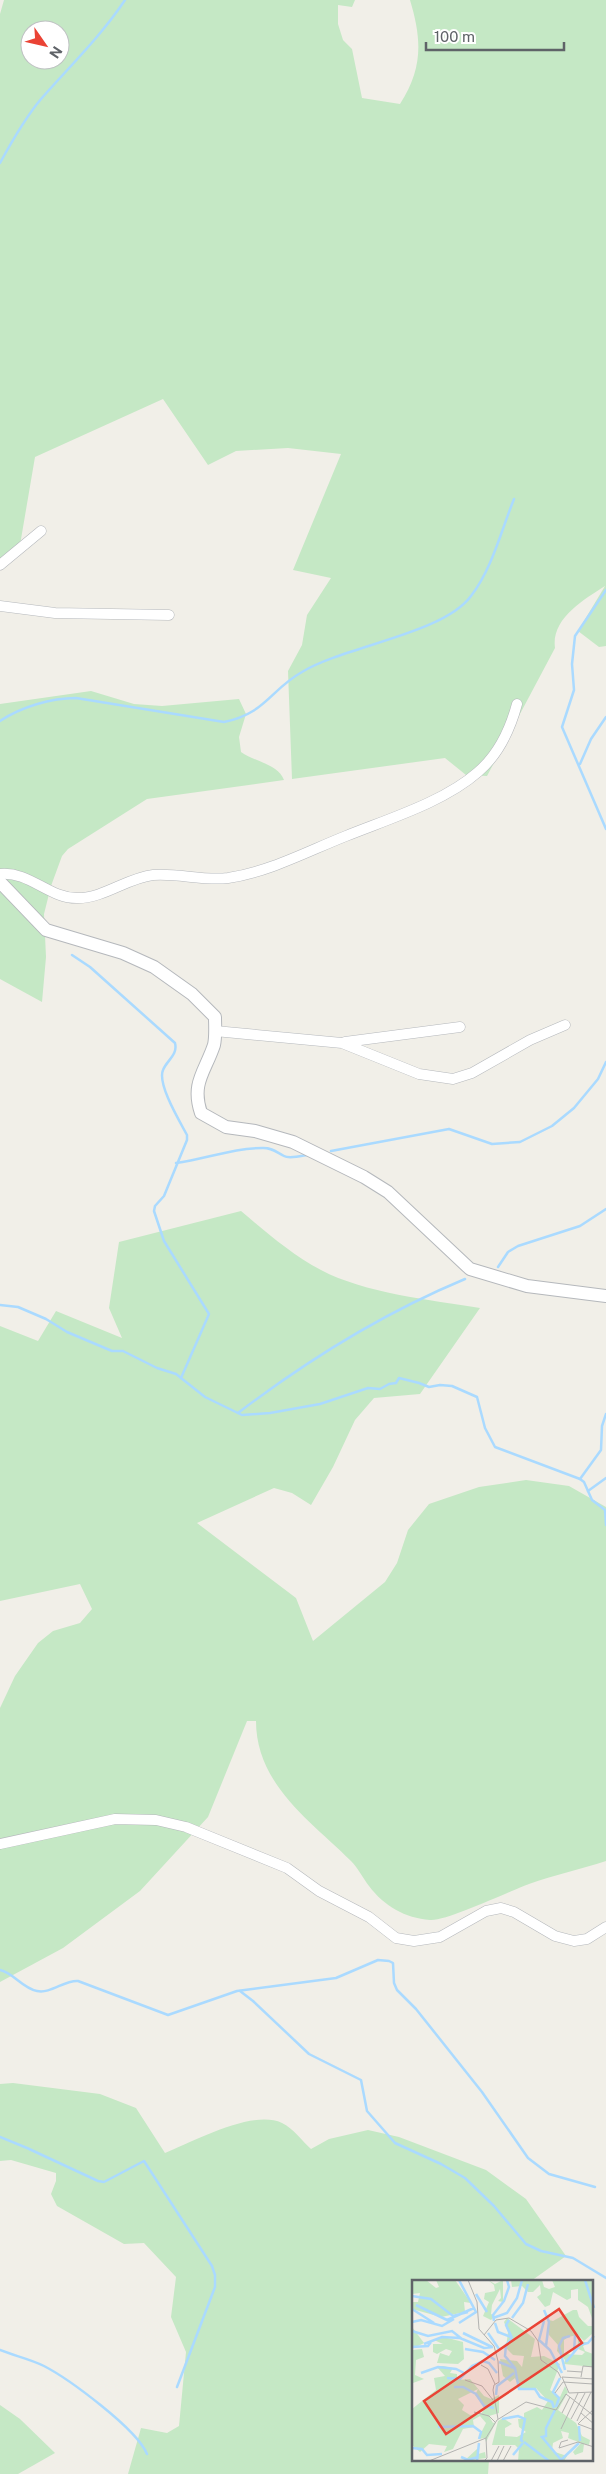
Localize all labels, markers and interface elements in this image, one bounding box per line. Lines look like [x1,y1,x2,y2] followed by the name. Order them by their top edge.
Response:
[20,20,70,70] north arrow
[426,20,564,52] scale bar
[434,28,475,45] text: 100 m
[46,43,65,61] text: N
[412,2280,594,2462] inset map

